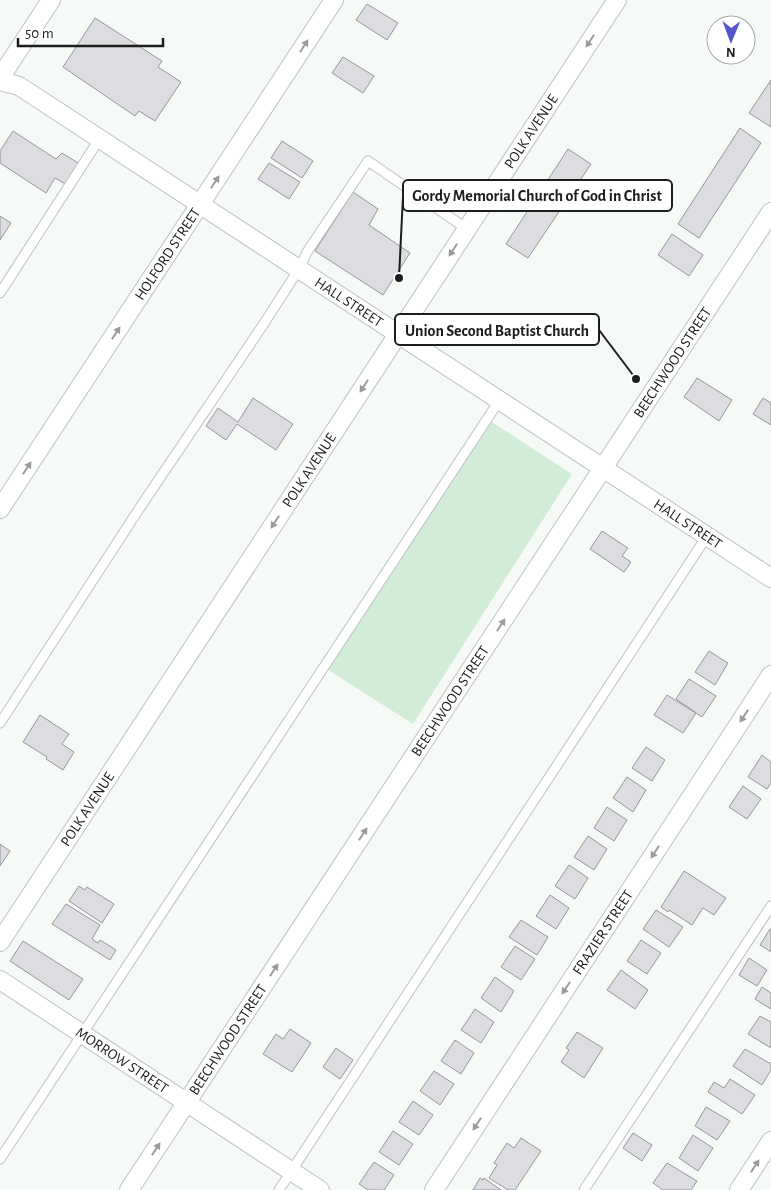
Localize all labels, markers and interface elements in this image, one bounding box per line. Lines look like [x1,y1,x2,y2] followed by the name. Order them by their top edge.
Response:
[18,15,162,47] scale bar
[706,15,756,65] north arrow
[25,26,54,41] text: 50 m
[585,34,595,47] one-way arrow
[299,40,309,53] one-way arrow
[726,45,736,59] text: N
[501,92,561,171] street label: POLK AVENUE
[210,175,220,189] one-way arrow
[403,180,672,211] callout: Gordy Memorial Church of God in Christ
[412,188,662,205] text: Gordy Memorial Church of God in Christ
[132,205,203,303] street label: HOLFORD STREET
[448,243,458,257] one-way arrow
[312,274,386,330] street label: HALL STREET
[631,304,714,420] street label: BEECHWOOD STREET
[395,314,599,345] callout: Union Second Baptist Church
[405,323,589,339] text: Union Second Baptist Church
[111,326,121,339] one-way arrow
[359,379,369,393] one-way arrow
[279,430,339,510] street label: POLK AVENUE
[22,462,32,475] one-way arrow
[651,496,725,552] street label: HALL STREET
[270,515,280,529] one-way arrow
[496,618,506,632] one-way arrow
[408,642,492,759] street label: BEECHWOOD STREET
[740,709,749,723] one-way arrow
[57,769,117,849] street label: POLK AVENUE
[359,827,368,841] one-way arrow
[651,845,660,859] one-way arrow
[570,887,636,977] street label: FRAZIER STREET
[269,963,279,976] one-way arrow
[186,981,270,1098] street label: BEECHWOOD STREET
[562,981,571,995] one-way arrow
[73,1024,172,1096] street label: MORROW STREET
[473,1117,482,1131] one-way arrow
[151,1142,160,1156] one-way arrow
[750,1159,760,1172] one-way arrow

